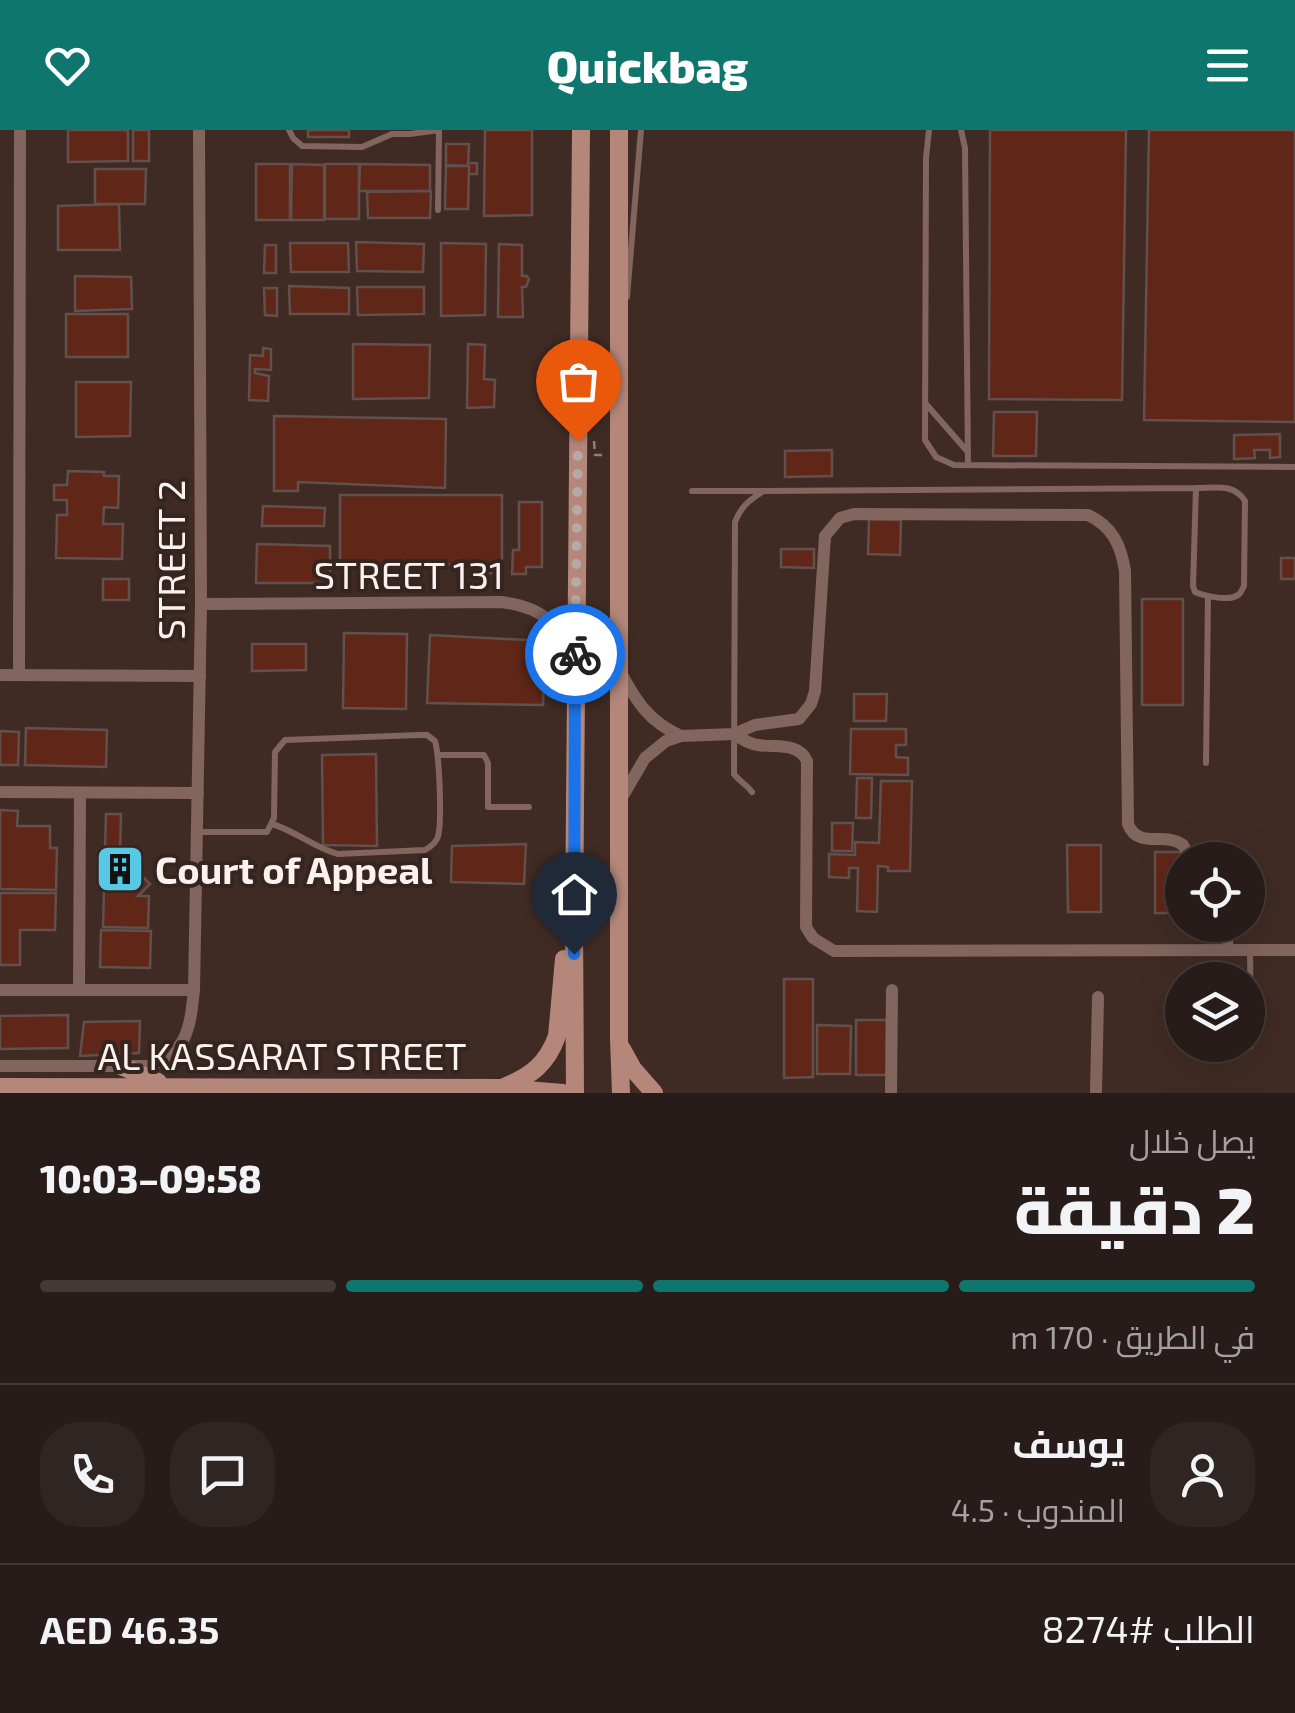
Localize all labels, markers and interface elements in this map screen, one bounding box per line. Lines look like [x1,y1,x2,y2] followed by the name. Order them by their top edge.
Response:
[40,38,95,93] icon: heart
[547,38,748,92] text: Quickbag
[1200,38,1255,93] icon: menu
[536,339,621,442] pin
[551,354,606,409] icon: bag
[147,480,193,640] street label: STREET 2
[314,551,504,597] street label: STREET 131
[525,604,625,704] courier
[548,627,603,682] icon: bike
[1165,842,1265,1062] map controls
[1165,842,1265,942] button: locate
[94,843,146,895] building icon: Court of Appeal
[155,846,433,892] place label: Court of Appeal
[532,852,617,955] pin
[547,867,602,922] icon: home
[1165,962,1265,1062] button: layers
[97,1032,467,1078] street label: AL KASSARAT STREET
[1129,1121,1255,1159] text: يصل خلال
[40,1155,262,1201] text: 09:58–10:03
[1014,1169,1255,1247] text: 2 دقيقة
[1010,1317,1255,1355] text: في الطريق · 170 m
[1012,1420,1125,1466] text: يوسف
[40,1422,145,1527] button: phone
[170,1422,275,1527] button: chat
[1150,1422,1255,1527] button: person
[951,1490,1125,1528] text: المندوب · 4.5
[1041,1605,1255,1651] text: الطلب #8274
[40,1606,219,1652] text: AED 46.35

